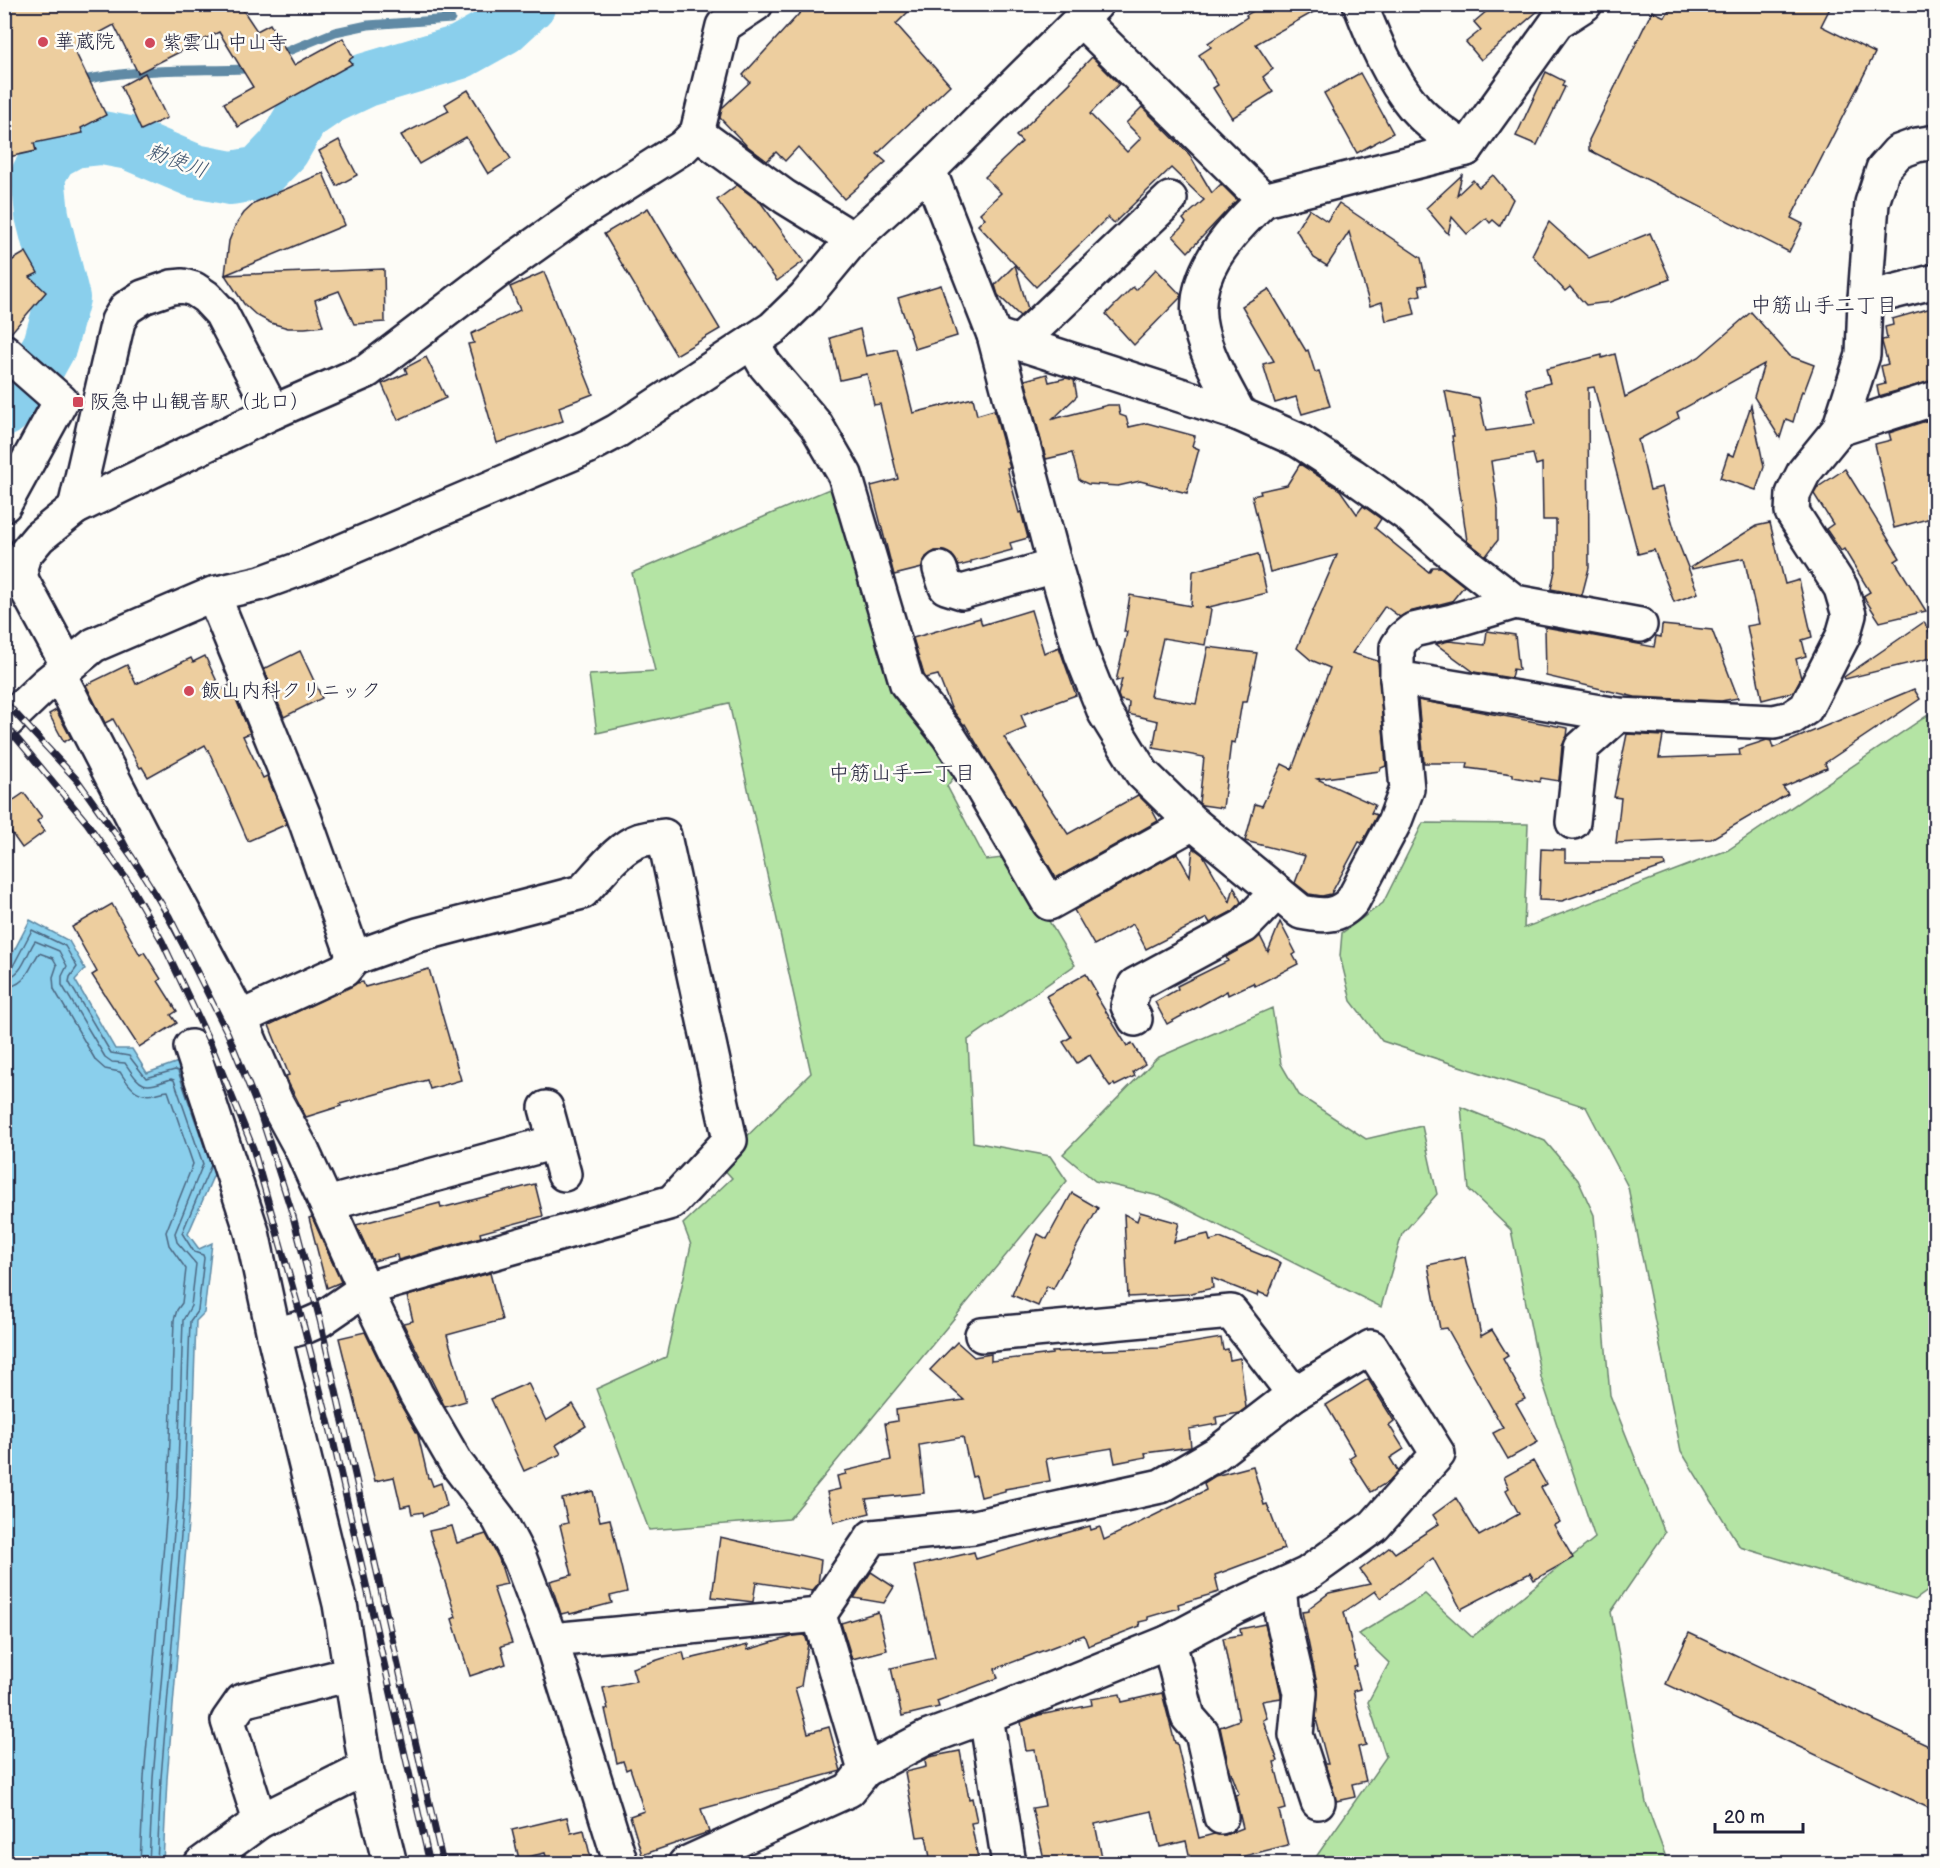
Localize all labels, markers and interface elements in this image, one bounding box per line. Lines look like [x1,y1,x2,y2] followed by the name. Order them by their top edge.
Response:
[55,30,115,54] place label: 華蔵院
[162,31,287,55] place label: 紫雲山 中山寺
[36,35,50,49] marker: 華蔵院
[143,36,157,50] marker: 紫雲山 中山寺
[143,138,211,184] water label: 勅使川
[1751,293,1898,318] district label: 中筋山手二丁目
[90,390,310,414] place label: 阪急中山観音駅（北口）
[71,395,85,409] marker: 阪急中山観音駅（北口）
[201,679,381,703] place label: 飯山内科クリニック
[182,684,196,698] marker: 飯山内科クリニック
[829,761,976,786] district label: 中筋山手一丁目
[1715,1796,1804,1834] scale bar
[1724,1807,1765,1828] text: 20 m

